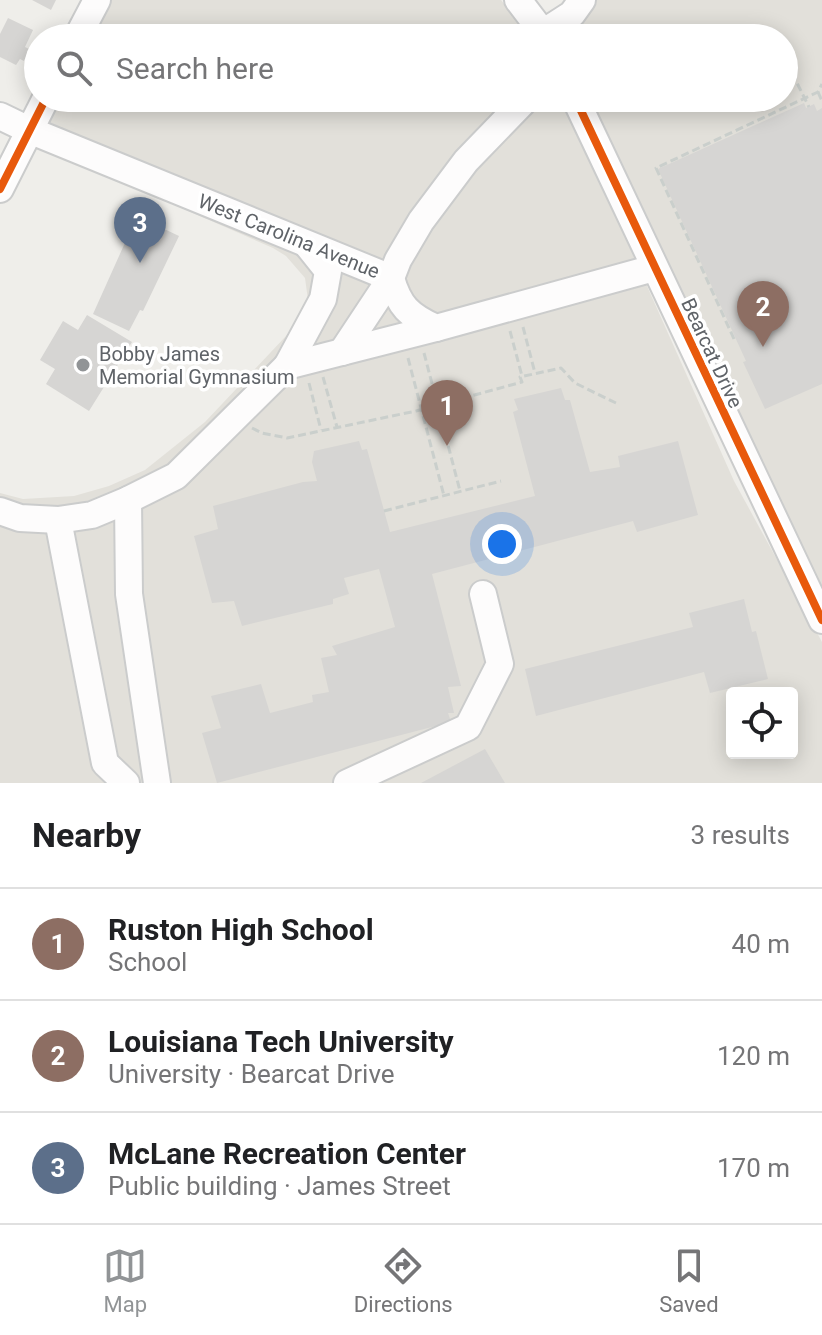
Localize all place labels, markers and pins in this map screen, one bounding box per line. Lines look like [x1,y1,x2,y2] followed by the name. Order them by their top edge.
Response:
[114,197,166,263] pin: 3
[737,281,789,347] pin: 2
[99,342,295,389] place label: Bobby James Memorial Gymnasium
[74,356,92,374] marker: Bobby James Memorial Gymnasium
[421,380,473,446] pin: 1

